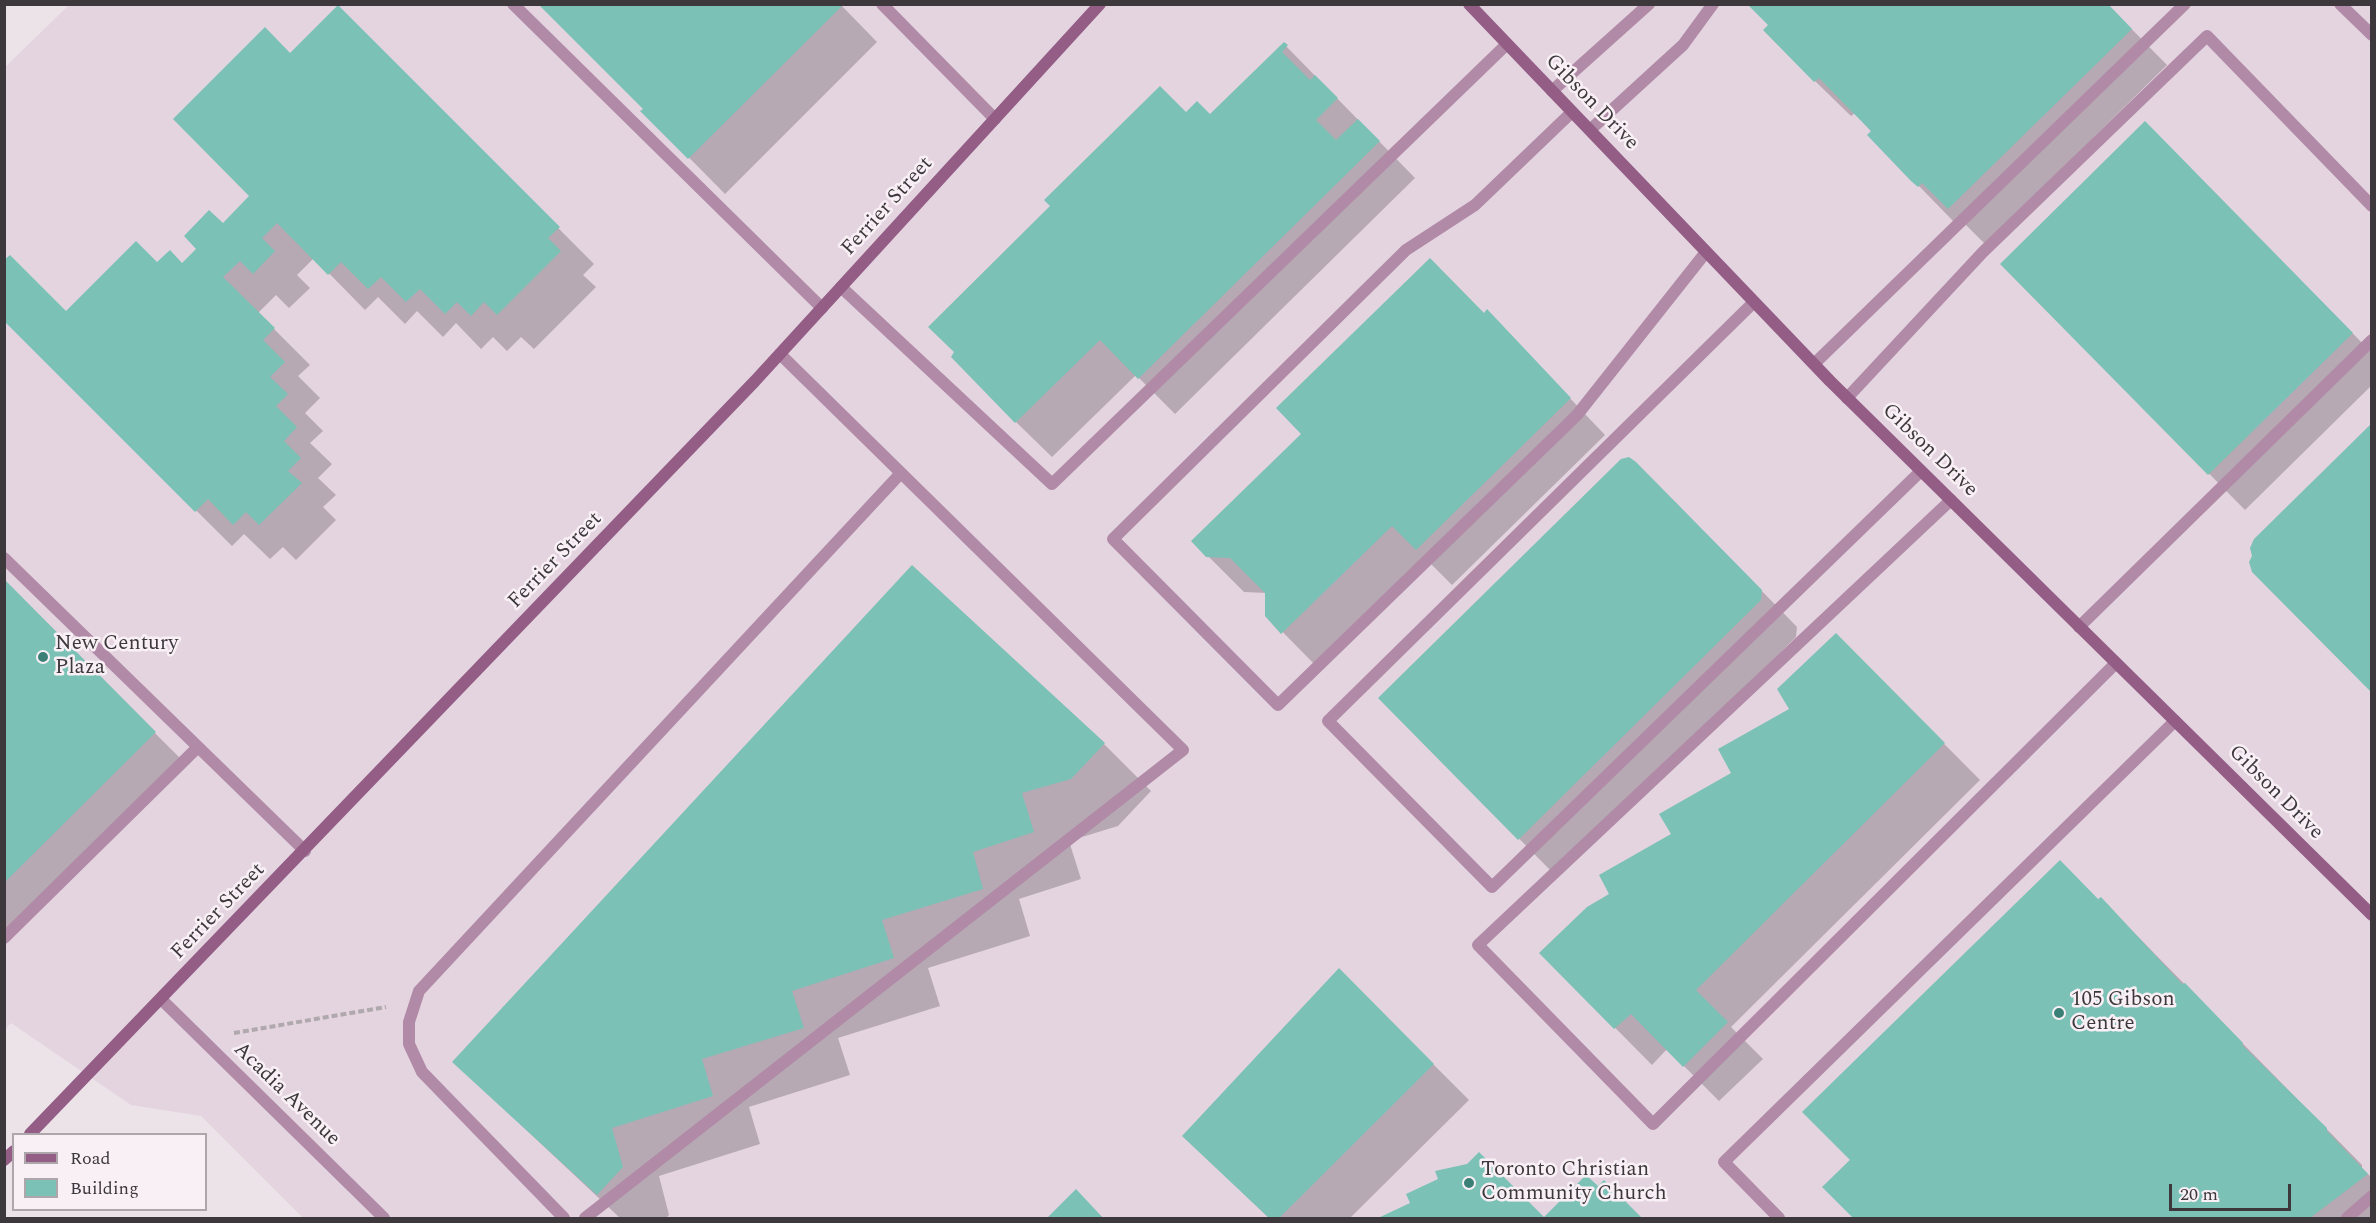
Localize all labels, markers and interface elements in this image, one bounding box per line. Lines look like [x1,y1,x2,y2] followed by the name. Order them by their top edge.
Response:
[1539,50,1643,156] street label: Gibson Drive
[837,152,939,262] street label: Ferrier Street
[1876,399,1982,503] street label: Gibson Drive
[504,507,608,615] street label: Ferrier Street
[55,632,178,682] place label: New Century Plaza
[36,650,50,664] marker: New Century Plaza
[2222,740,2328,846] street label: Gibson Drive
[167,858,271,966] street label: Ferrier Street
[2071,988,2175,1038] place label: 105 Gibson Centre
[2052,1006,2066,1020] marker: 105 Gibson Centre
[227,1038,345,1152] street label: Acadia Avenue
[12,1133,207,1211] legend
[70,1145,111,1172] text: Road
[1481,1158,1667,1208] place label: Toronto Christian Community Church
[2172,1172,2294,1210] scale bar
[70,1175,139,1202] text: Building
[1462,1176,1476,1190] marker: Toronto Christian Community Church
[2180,1181,2218,1208] text: 20 m

